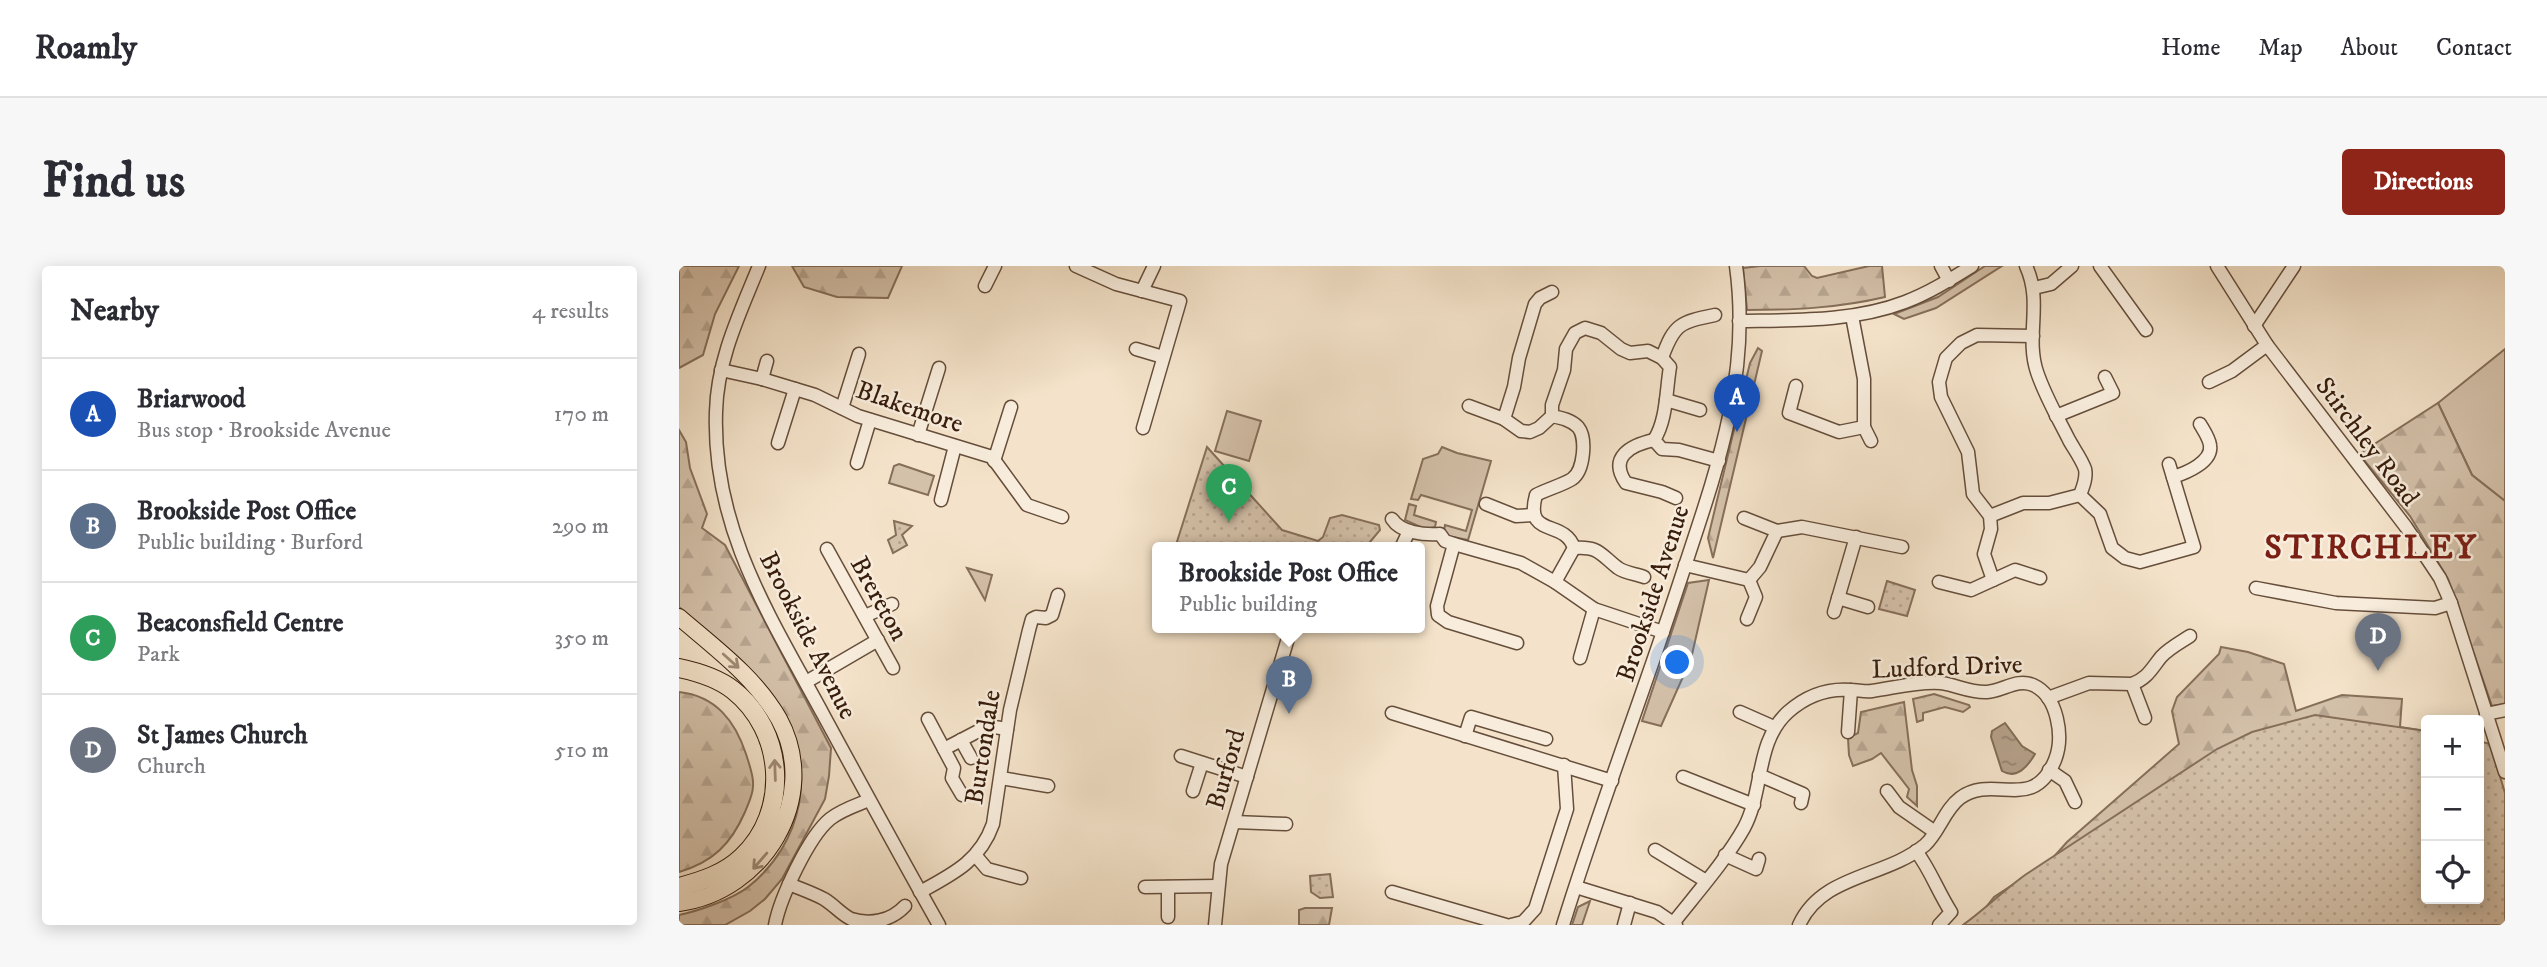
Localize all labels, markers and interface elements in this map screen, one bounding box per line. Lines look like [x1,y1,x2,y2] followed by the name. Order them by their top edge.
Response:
[35,28,137,69] text: Roamly
[2161,33,2220,63] text: Home
[2258,33,2303,63] text: Map
[2341,33,2398,63] text: About
[2436,33,2512,63] text: Contact
[2342,149,2505,215] button: Directions
[42,151,185,213] text: Find us
[70,293,159,330] text: Nearby
[532,297,609,326] text: 4 results
[2307,371,2426,513] street label: Stirchley Road
[852,374,967,441] street label: Blakemore
[1714,374,1760,432] pin: A
[137,383,246,416] text: Briarwood
[86,400,100,429] text: A
[554,400,609,429] text: 170 m
[137,416,391,445] text: Bus stop · Brookside Avenue
[1206,464,1252,522] pin: C
[137,495,356,528] text: Brookside Post Office
[1609,501,1698,686] street label: Brookside Avenue
[86,512,100,541] text: B
[552,512,609,541] text: 290 m
[137,528,363,557] text: Public building · Burford
[2264,528,2478,569] district label: STIRCHLEY
[1152,542,1425,633] popup
[751,546,864,725] street label: Brookside Avenue
[842,551,916,647] street label: Brereton
[1179,557,1398,590] text: Brookside Post Office
[1179,590,1317,619] text: Public building
[137,607,343,640] text: Beaconsfield Centre
[2355,613,2401,671] pin: D
[85,624,101,653] text: C
[554,624,609,653] text: 350 m
[137,640,180,669] text: Park
[1660,645,1694,679] your location
[1871,648,2023,687] street label: Ludford Drive
[721,653,739,669] one-way arrow
[1266,656,1312,714] pin: B
[958,688,1009,807] street label: Burtondale
[2421,715,2484,904] map controls
[2421,715,2484,778] button: +
[137,719,308,752] text: St James Church
[1199,725,1254,813] street label: Burford
[84,736,102,765] text: D
[555,736,609,765] text: 510 m
[137,752,206,781] text: Church
[768,759,782,782] one-way arrow
[2421,778,2484,841] button: −
[2421,841,2484,904] button: locate
[752,851,768,869] one-way arrow

